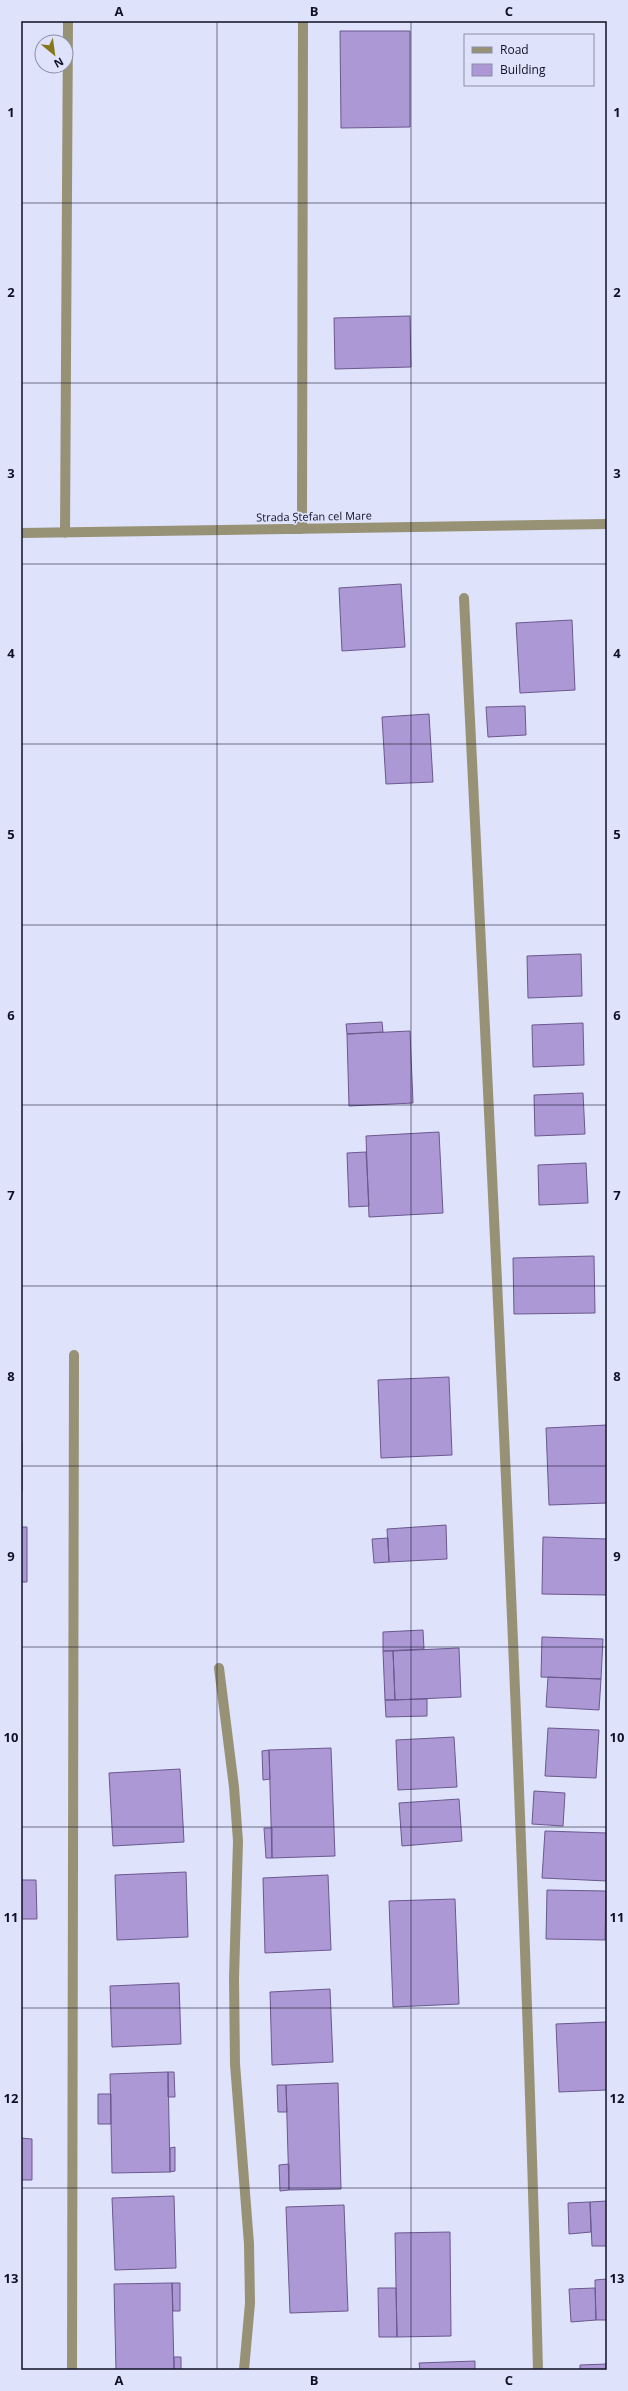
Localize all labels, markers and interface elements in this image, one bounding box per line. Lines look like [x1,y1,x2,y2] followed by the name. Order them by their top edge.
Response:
[115,2,124,20] text: A
[310,2,319,20] text: B
[505,2,513,20] text: C
[34,34,74,74] north arrow
[464,34,594,86] legend
[500,41,529,58] text: Road
[52,54,67,72] text: N
[500,61,546,78] text: Building
[7,103,15,121] text: 1
[613,103,621,121] text: 1
[7,283,15,301] text: 2
[613,283,621,301] text: 2
[7,464,15,482] text: 3
[613,464,621,482] text: 3
[256,507,372,525] street label: Strada Ștefan cel Mare
[7,644,15,662] text: 4
[613,644,621,662] text: 4
[7,825,15,843] text: 5
[613,825,621,843] text: 5
[7,1006,15,1024] text: 6
[613,1006,621,1024] text: 6
[7,1186,15,1204] text: 7
[613,1186,621,1204] text: 7
[7,1367,15,1385] text: 8
[613,1367,621,1385] text: 8
[7,1547,15,1565] text: 9
[613,1547,621,1565] text: 9
[4,1728,18,1746] text: 10
[610,1728,624,1746] text: 10
[4,1908,18,1926] text: 11
[610,1908,624,1926] text: 11
[4,2089,19,2107] text: 12
[610,2089,625,2107] text: 12
[4,2269,18,2287] text: 13
[610,2269,624,2287] text: 13
[115,2371,124,2389] text: A
[310,2371,319,2389] text: B
[505,2371,513,2389] text: C

